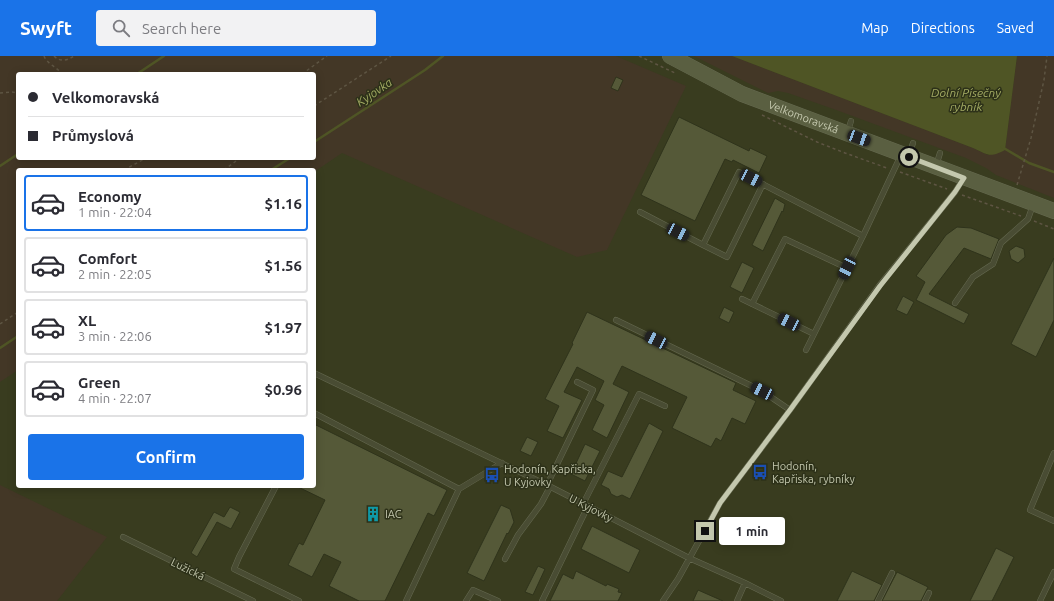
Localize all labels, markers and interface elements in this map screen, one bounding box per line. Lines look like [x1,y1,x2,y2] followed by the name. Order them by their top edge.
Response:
[96,10,376,46] search box
[20,17,72,39] text: Swyft
[110,17,132,39] icon: search
[142,20,221,37] text: Search here
[861,20,889,36] text: Map
[911,20,975,36] text: Directions
[997,20,1034,36] text: Saved
[354,75,395,109] water label: Kyjovka
[931,86,1001,113] water label: Dolní Písečný rybník
[52,89,159,106] text: Velkomoravská
[766,98,840,136] street label: Velkomoravská
[52,127,134,144] text: Průmyslová
[846,128,872,148] car
[900,148,918,166] route start
[738,167,764,189] car
[30,185,66,221] icon: car
[78,188,142,205] text: Economy
[264,195,302,212] text: $1.16
[78,205,152,219] text: 1 min · 22:04
[665,221,691,243] car
[30,247,66,283] icon: car
[78,250,137,267] text: Comfort
[836,255,858,281] car
[264,257,302,274] text: $1.56
[78,267,152,281] text: 2 min · 22:05
[30,309,66,345] icon: car
[776,311,802,333] car
[78,312,96,329] text: XL
[264,319,302,336] text: $1.97
[78,329,152,343] text: 3 min · 22:06
[643,329,669,351] car
[30,371,66,407] icon: car
[78,374,120,391] text: Green
[749,380,775,402] car
[264,381,302,398] text: $0.96
[78,391,152,405] text: 4 min · 22:07
[28,434,304,480] button: Confirm
[772,460,855,485] place label: Hodonín, Kapřiska, rybníky
[504,463,596,488] place label: Hodonín, Kapřiska, U Kyjovky
[751,463,769,481] bus stop icon: Hodonín, Kapřiska, rybníky
[483,466,501,484] bus stop icon: Hodonín, Kapřiska, U Kyjovky
[567,492,615,524] street label: U Kyjovky
[364,505,382,523] building icon: IAC
[385,508,402,520] place label: IAC
[719,517,785,545] callout: 1 min
[696,522,714,540] route end
[736,524,768,538] text: 1 min
[169,556,207,582] street label: Lužická

